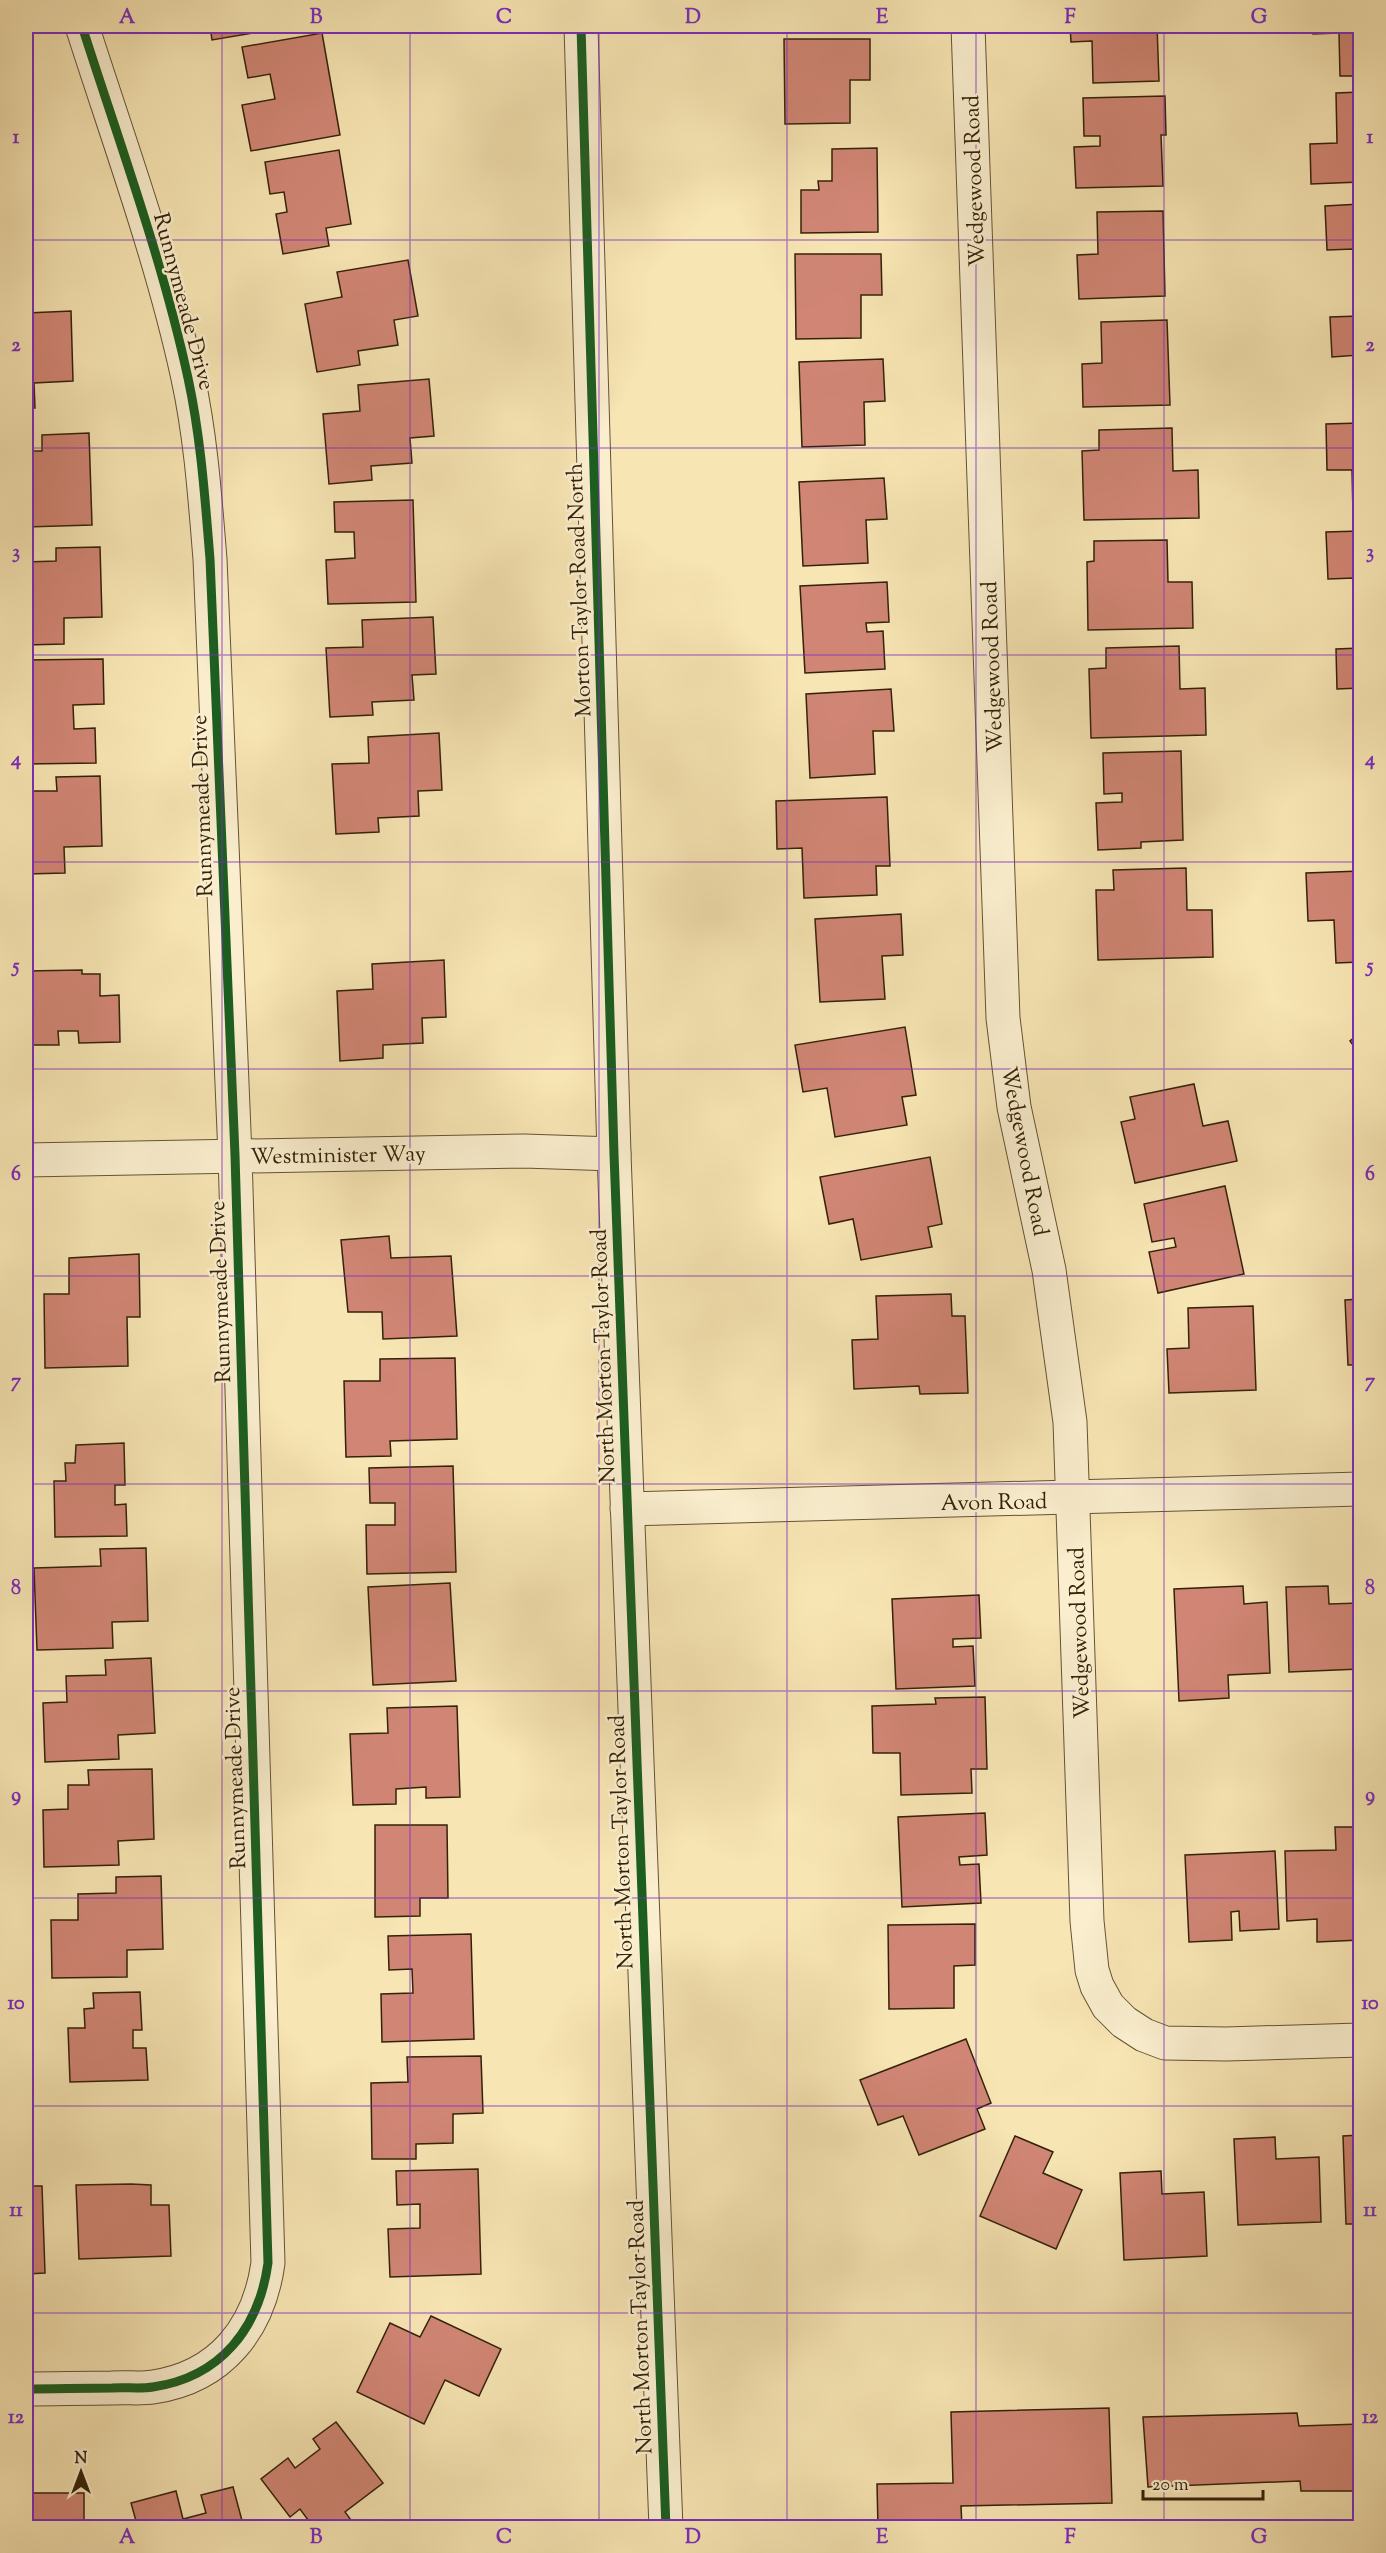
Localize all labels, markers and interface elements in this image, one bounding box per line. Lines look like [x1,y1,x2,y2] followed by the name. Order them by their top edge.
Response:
[119,4,136,33] text: A
[310,4,323,33] text: B
[496,4,512,33] text: C
[685,4,701,33] text: D
[876,4,889,33] text: E
[1064,4,1076,33] text: F
[1251,4,1268,33] text: G
[957,95,995,267] street label: Wedgewood Road
[13,124,20,153] text: 1
[1367,124,1374,153] text: 1
[143,210,221,394] street label: Runnymeade Drive
[11,332,21,361] text: 2
[1365,332,1375,361] text: 2
[561,462,601,718] street label: Morton Taylor Road North
[12,539,20,568] text: 3
[1366,539,1374,568] text: 3
[975,581,1013,753] street label: Wedgewood Road
[185,714,223,898] street label: Runnymeade Drive
[10,746,21,775] text: 4
[1364,746,1375,775] text: 4
[11,953,20,982] text: 5
[1365,953,1374,982] text: 5
[991,1064,1055,1239] street label: Wedgewood Road
[250,1139,426,1175] street label: Westminister Way
[11,1161,21,1190] text: 6
[1365,1161,1375,1190] text: 6
[203,1200,241,1384] street label: Runnymeade Drive
[585,1228,625,1484] street label: North Morton Taylor Road
[11,1368,22,1397] text: 7
[1365,1368,1376,1397] text: 7
[940,1487,1048,1521] street label: Avon Road
[1062,1547,1100,1719] street label: Wedgewood Road
[11,1575,21,1604] text: 8
[1365,1575,1375,1604] text: 8
[218,1686,256,1870] street label: Runnymeade Drive
[603,1714,643,1970] street label: North Morton Taylor Road
[11,1782,21,1811] text: 9
[1365,1782,1375,1811] text: 9
[7,1990,25,2019] text: 10
[1361,1990,1379,2019] text: 10
[9,2197,23,2226] text: 11
[1363,2197,1377,2226] text: 11
[622,2199,662,2455] street label: North Morton Taylor Road
[8,2404,25,2433] text: 12
[1362,2404,1379,2433] text: 12
[51,2442,111,2502] north arrow
[75,2448,88,2471] text: N
[1143,2463,1263,2501] scale bar
[1152,2473,1189,2499] text: 20 m
[119,2524,136,2553] text: A
[310,2524,323,2553] text: B
[496,2524,512,2553] text: C
[685,2524,701,2553] text: D
[876,2524,889,2553] text: E
[1064,2524,1076,2553] text: F
[1251,2524,1268,2553] text: G

